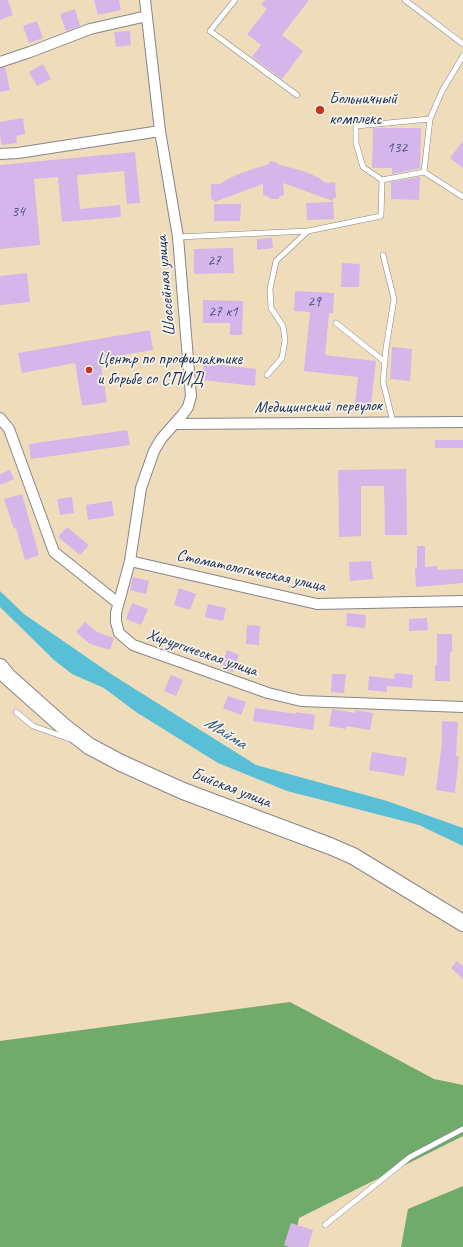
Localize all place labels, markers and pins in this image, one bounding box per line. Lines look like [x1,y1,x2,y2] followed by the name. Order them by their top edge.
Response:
[329,90,397,130] place label: Больничный комплекс
[314,104,326,116] marker: Больничный комплекс
[97,350,242,390] place label: Центр по профилактике и борьбе со СПИД
[84,365,94,375] marker: Центр по профилактике и борьбе со СПИД

